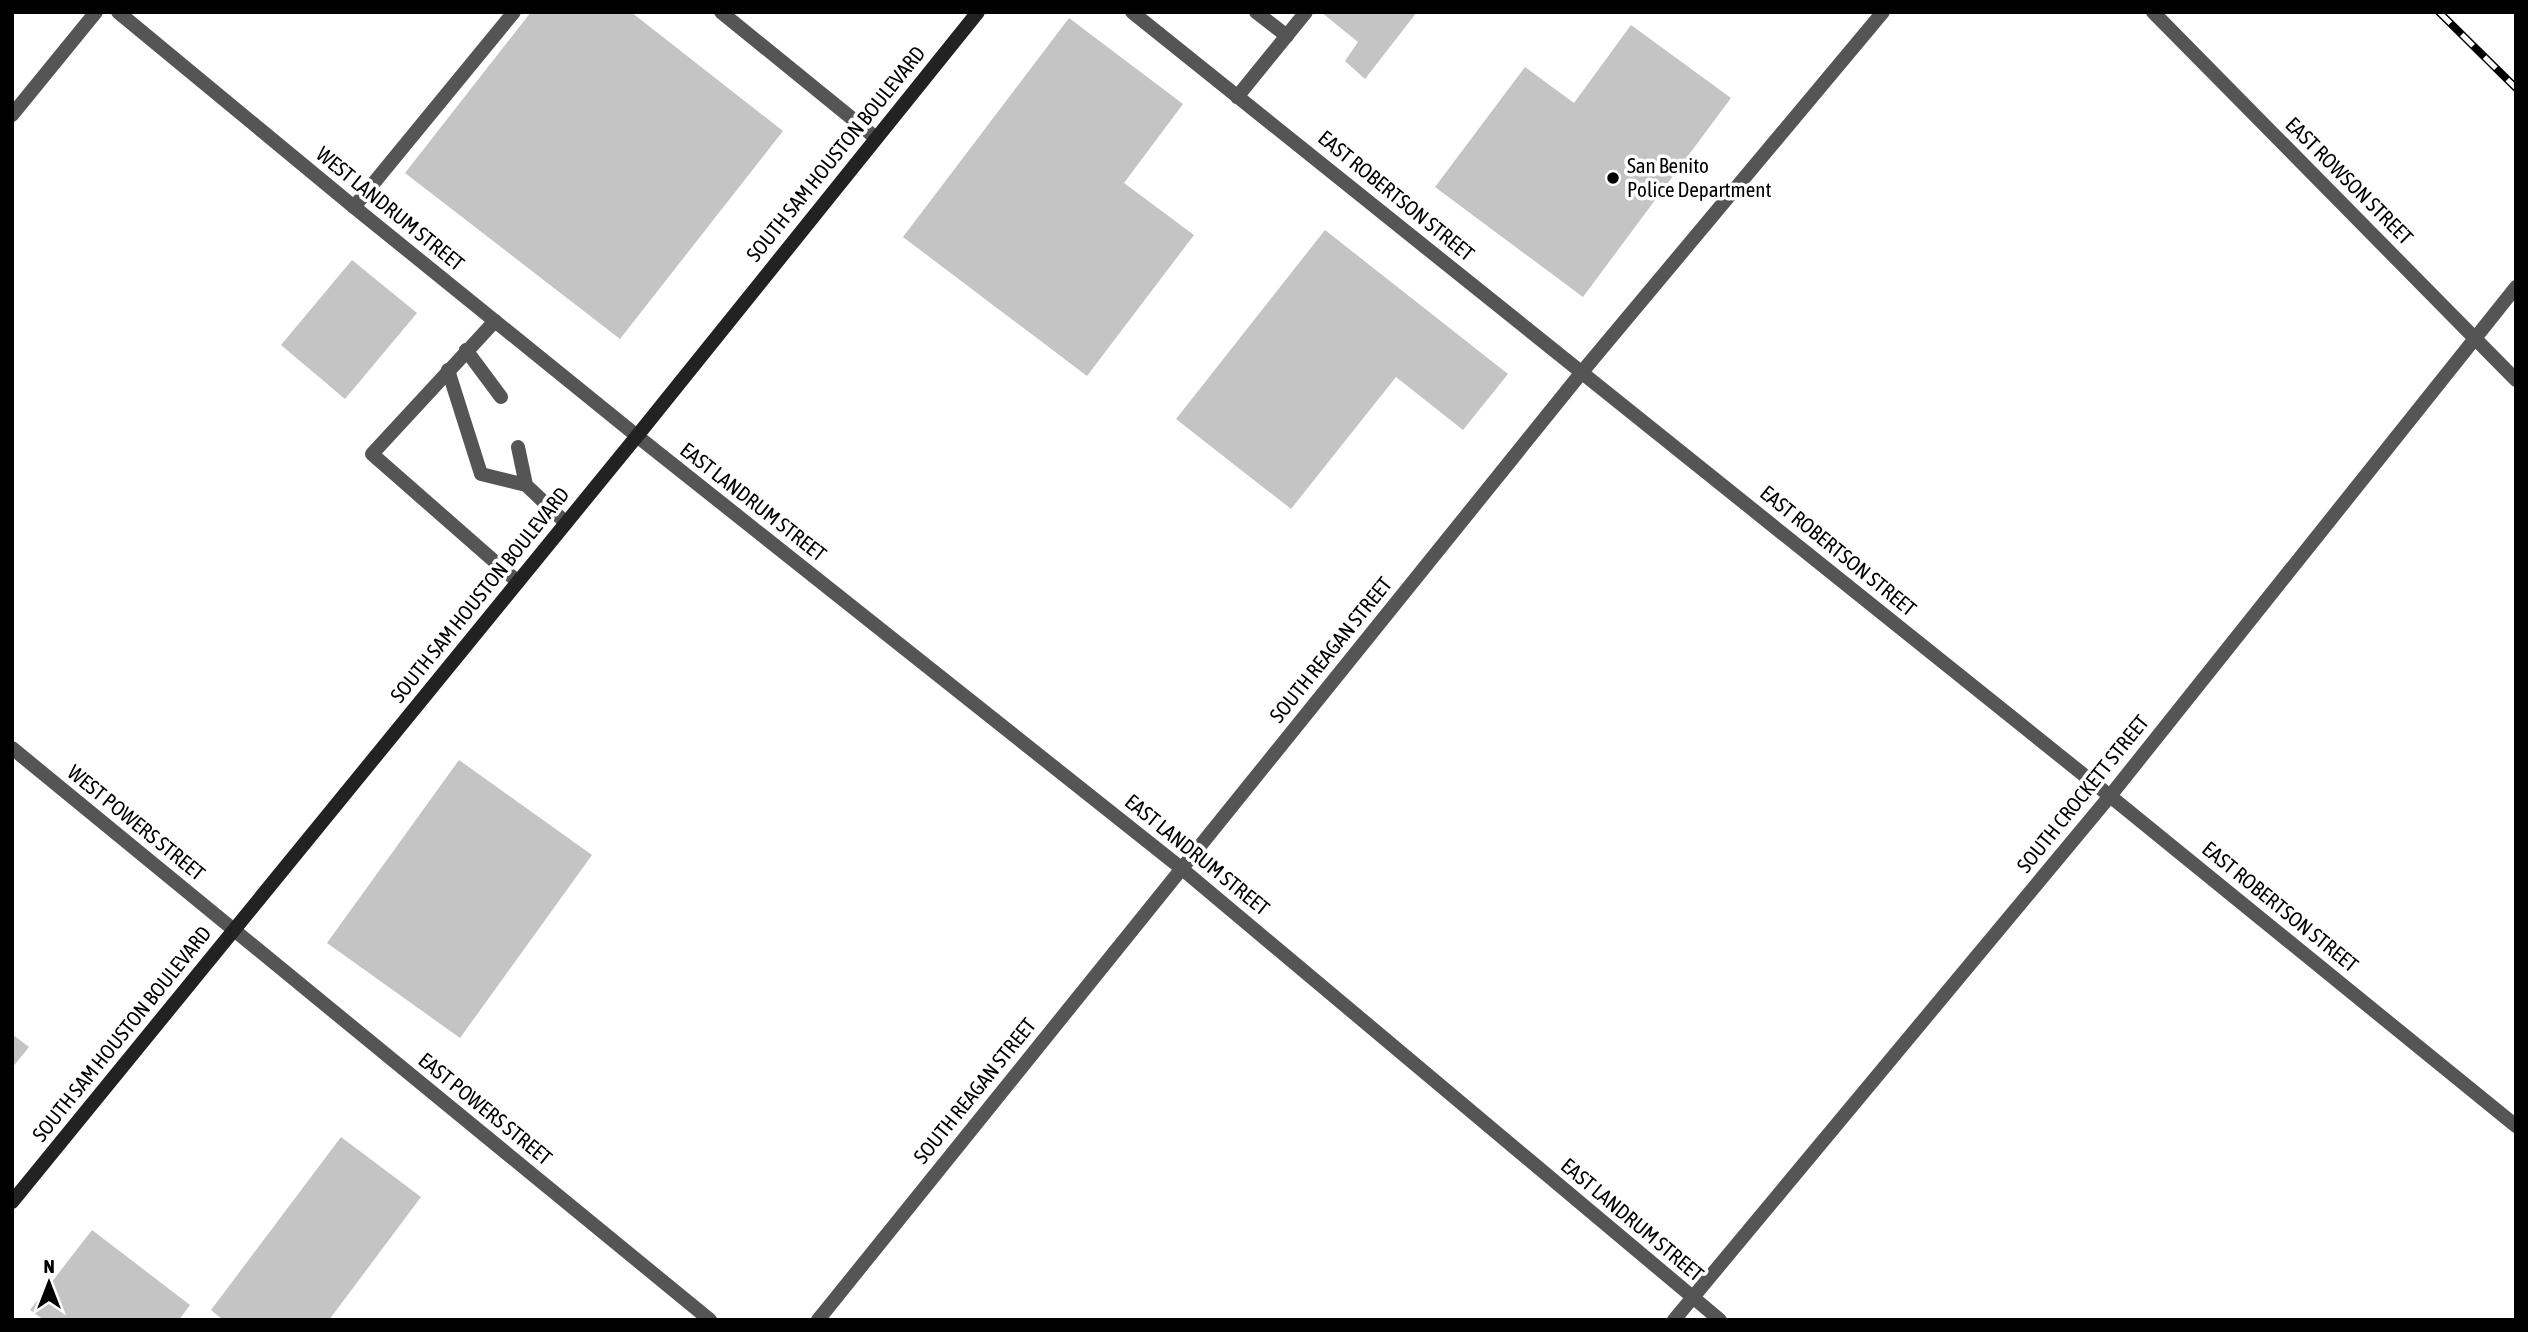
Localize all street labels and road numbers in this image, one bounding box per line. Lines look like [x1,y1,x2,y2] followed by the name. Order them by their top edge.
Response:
[741,41,929,266] street label: SOUTH SAM HOUSTON BOULEVARD
[2281,112,2418,249] street label: EAST ROWSON STREET
[1314,125,1479,265] street label: EAST ROBERTSON STREET
[312,141,469,275] street label: WEST LANDRUM STREET
[676,437,831,566] street label: EAST LANDRUM STREET
[1756,480,1921,620] street label: EAST ROBERTSON STREET
[385,482,573,707] street label: SOUTH SAM HOUSTON BOULEVARD
[1264,572,1396,727] street label: SOUTH REAGAN STREET
[2011,710,2153,877] street label: SOUTH CROCKETT STREET
[63,760,210,885] street label: WEST POWERS STREET
[1121,789,1274,920] street label: EAST LANDRUM STREET
[2198,836,2363,976] street label: EAST ROBERTSON STREET
[27,921,215,1146] street label: SOUTH SAM HOUSTON BOULEVARD
[908,1013,1040,1168] street label: SOUTH REAGAN STREET
[414,1047,557,1169] street label: EAST POWERS STREET
[1557,1153,1709,1286] street label: EAST LANDRUM STREET

